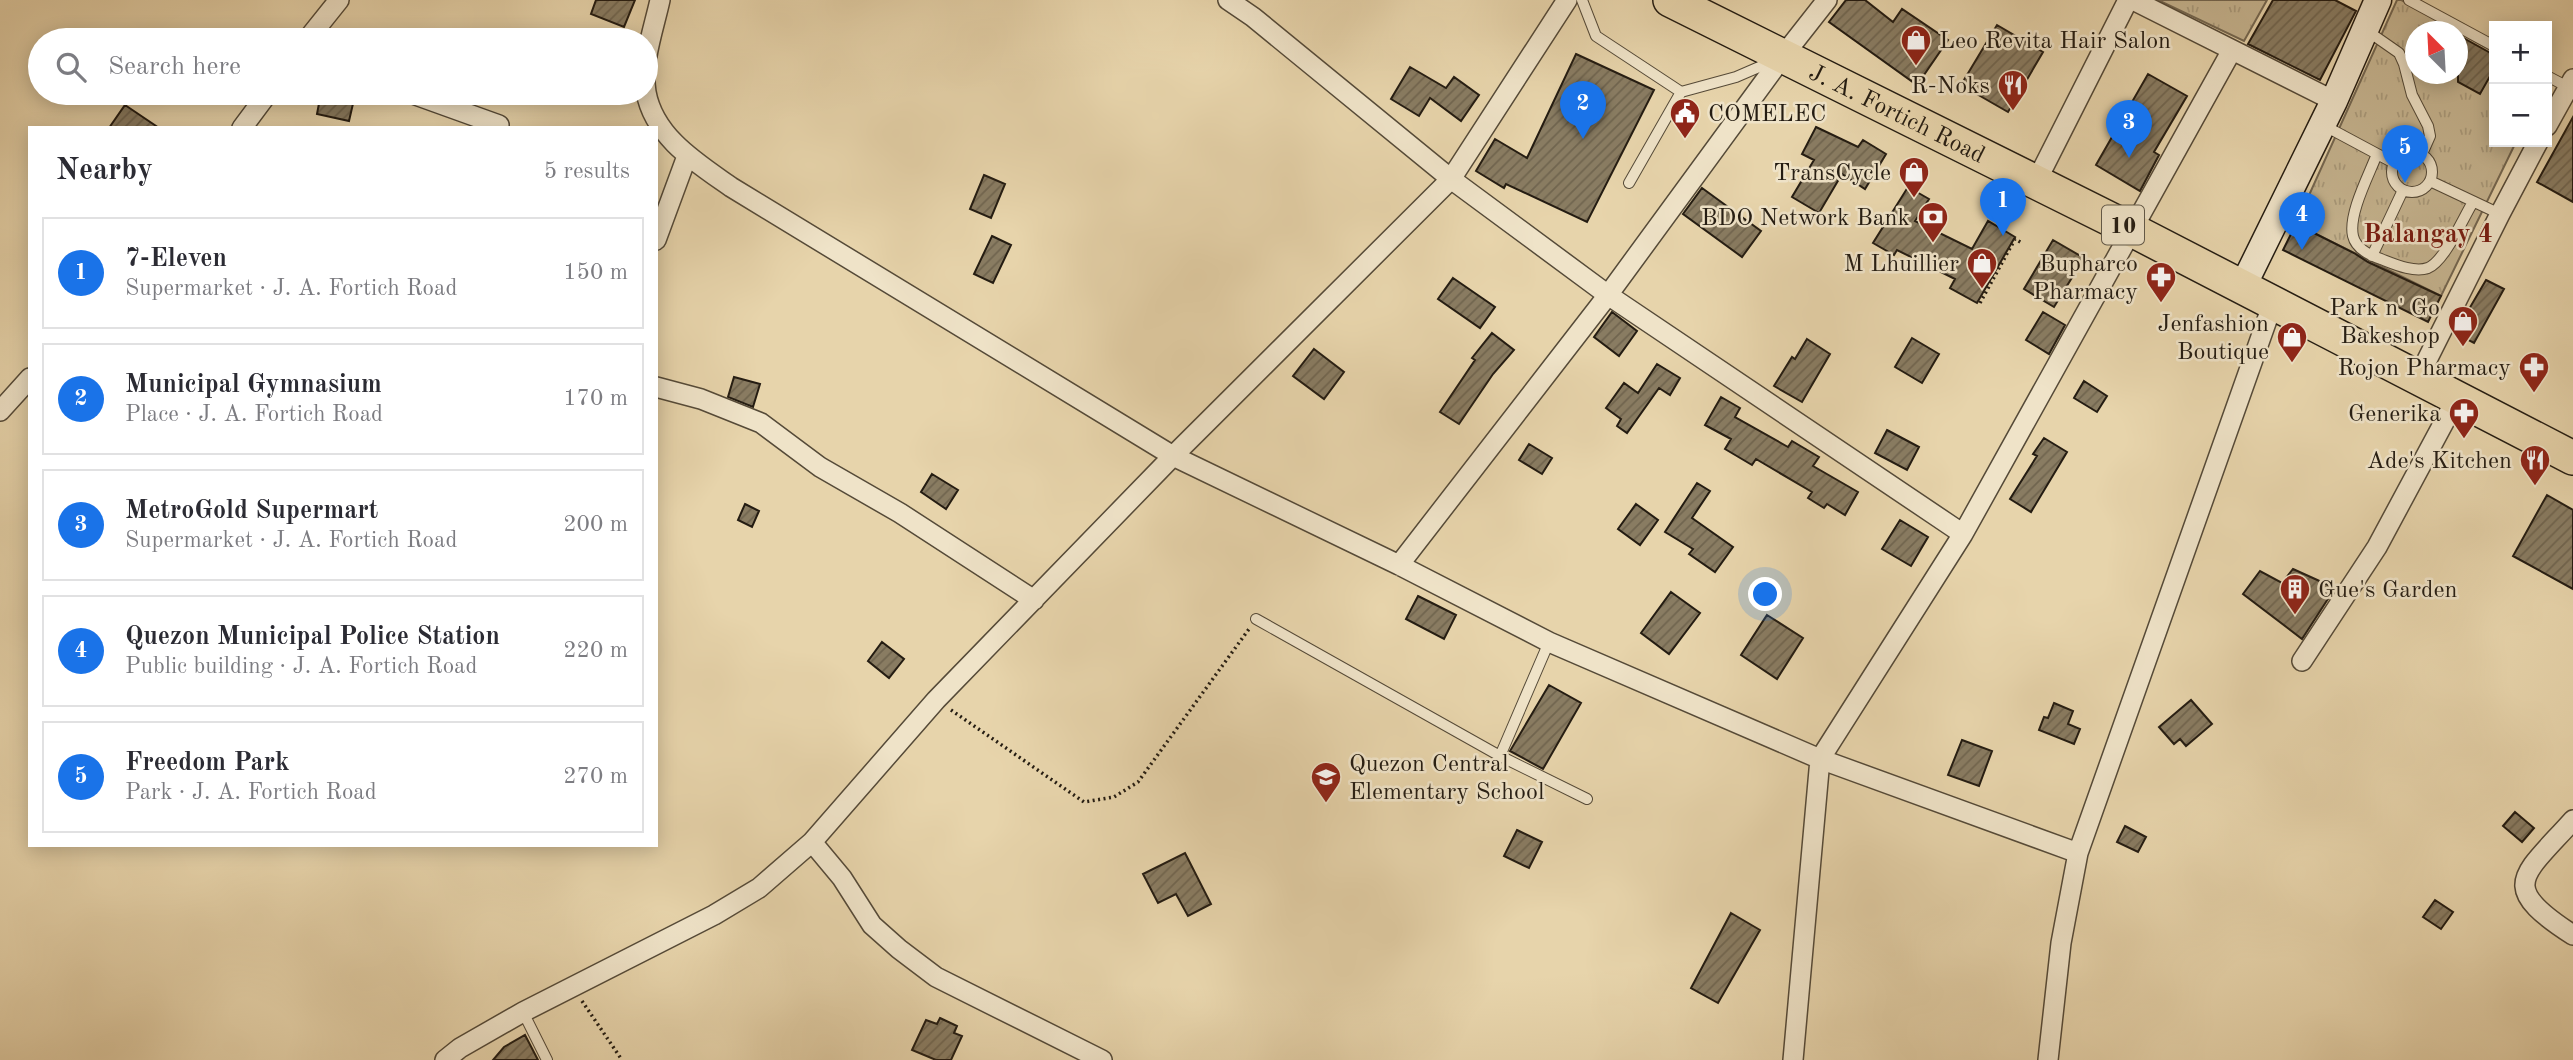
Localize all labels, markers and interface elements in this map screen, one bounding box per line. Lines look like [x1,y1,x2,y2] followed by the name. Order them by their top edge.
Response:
[2405,21,2468,84] north arrow
[2489,21,2552,147] map controls
[2489,21,2552,84] button: +
[1899,23,1933,67] shop icon: Leo Revita Hair Salon
[28,28,658,105] search box
[1939,30,2171,54] place label: Leo Revita Hair Salon
[52,48,90,86] icon: search
[108,54,241,80] text: Search here
[1805,61,1988,169] street label: J. A. Fortich Road
[1996,68,2030,112] restaurant icon: R-Noks
[1911,75,1990,99] place label: R-Noks
[1560,81,1606,139] pin: 2
[2489,84,2552,147] button: −
[1668,96,1702,140] public building icon: COMELEC
[2106,100,2152,158] pin: 3
[1708,103,1826,127] place label: COMELEC
[2382,125,2428,183] pin: 5
[1897,155,1931,199] shop icon: TransCycle
[56,156,153,186] text: Nearby
[544,160,630,183] text: 5 results
[1773,162,1891,186] place label: TransCycle
[1980,178,2026,236] pin: 1
[2279,192,2325,250] pin: 4
[1916,200,1950,244] bank icon: BDO Network Bank
[2102,206,2144,244] road number: 10
[1701,207,1910,231] place label: BDO Network Bank
[2363,222,2493,248] district label: Balangay 4
[125,246,227,272] text: 7-Eleven
[1965,246,1999,290] shop icon: M Lhuillier
[1843,253,1959,277] place label: M Lhuillier
[2033,253,2138,305] place label: Bupharco Pharmacy
[2144,260,2178,304] pharmacy icon: Bupharco Pharmacy
[74,261,88,284] text: 1
[563,261,628,284] text: 150 m
[125,277,457,300] text: Supermarket · J. A. Fortich Road
[2329,297,2440,349] place label: Park n' Go Bakeshop
[2446,304,2480,348] shop icon: Park n' Go Bakeshop
[2157,313,2269,365] place label: Jenfashion Boutique
[2275,320,2309,364] shop icon: Jenfashion Boutique
[2517,350,2551,394] pharmacy icon: Rojon Pharmacy
[2337,357,2511,381] place label: Rojon Pharmacy
[125,372,382,398] text: Municipal Gymnasium
[74,387,88,410] text: 2
[563,387,628,410] text: 170 m
[2447,396,2481,440] pharmacy icon: Generika
[125,403,383,426] text: Place · J. A. Fortich Road
[2348,403,2441,427] place label: Generika
[2518,443,2552,487] restaurant icon: Ade's Kitchen
[2367,450,2512,474] place label: Ade's Kitchen
[125,498,378,524] text: MetroGold Supermart
[74,513,88,536] text: 3
[563,513,628,536] text: 200 m
[125,529,457,552] text: Supermarket · J. A. Fortich Road
[2278,572,2312,616] building icon: Gue's Garden
[1748,577,1782,611] your location
[2318,579,2458,603] place label: Gue's Garden
[125,624,500,650] text: Quezon Municipal Police Station
[74,639,88,662] text: 4
[563,639,628,662] text: 220 m
[125,655,477,678] text: Public building · J. A. Fortich Road
[125,750,290,776] text: Freedom Park
[1349,753,1544,805] place label: Quezon Central Elementary School
[1309,760,1343,804] school or university icon: Quezon Central Elementary School
[74,765,88,788] text: 5
[563,765,628,788] text: 270 m
[125,781,377,804] text: Park · J. A. Fortich Road

